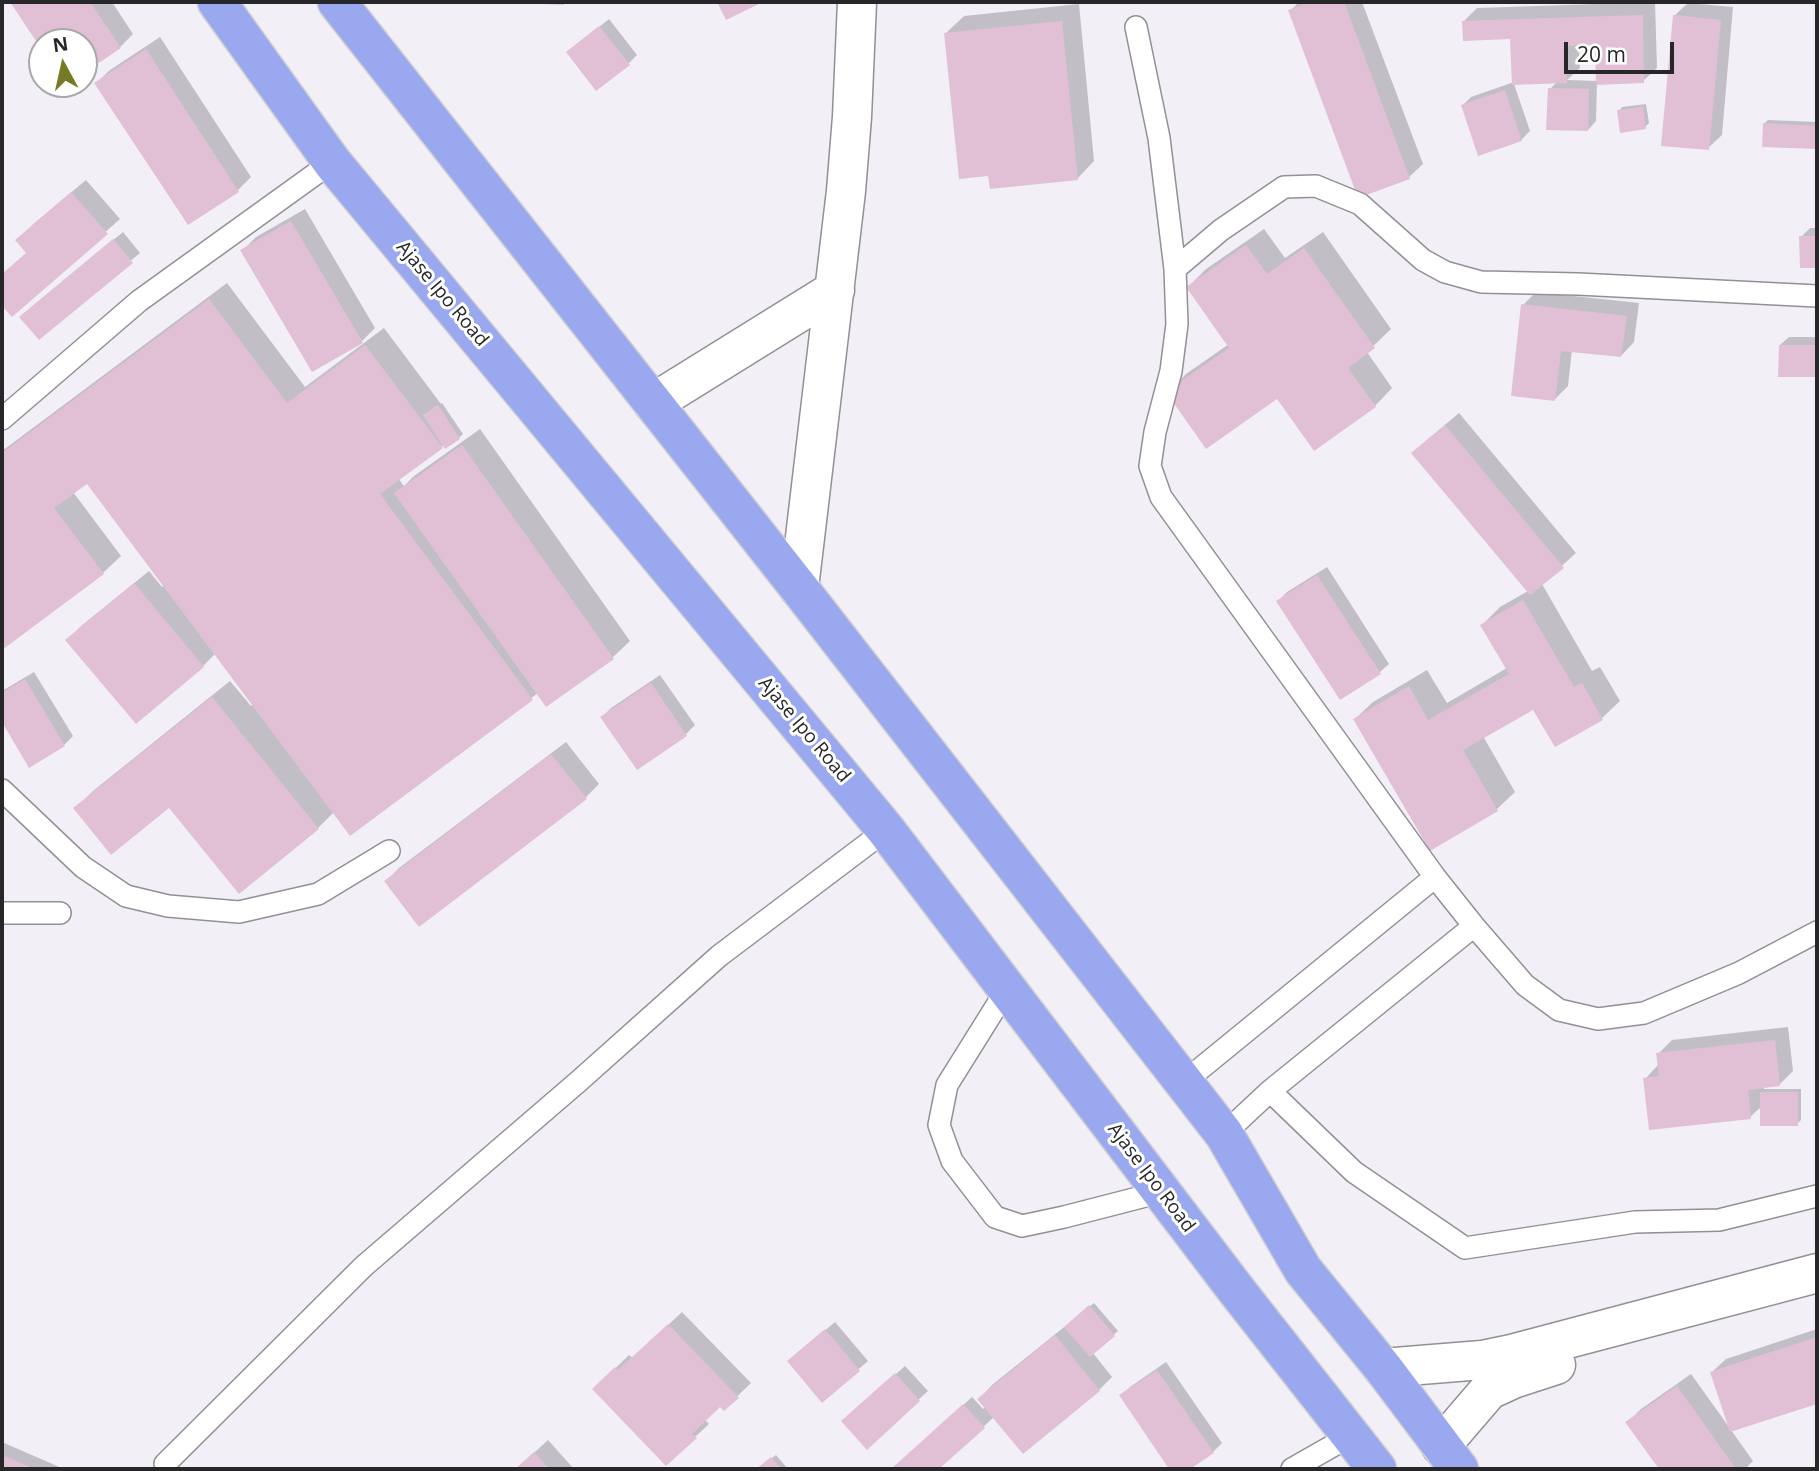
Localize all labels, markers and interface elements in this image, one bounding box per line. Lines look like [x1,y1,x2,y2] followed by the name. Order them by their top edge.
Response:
[28,28,98,98] north arrow
[1567,28,1677,72] scale bar
[51,30,70,58] text: N
[1577,40,1626,68] text: 20 m
[391,237,493,351] street label: Ajase Ipo Road
[753,673,855,787] street label: Ajase Ipo Road
[1103,1119,1199,1237] street label: Ajase Ipo Road

